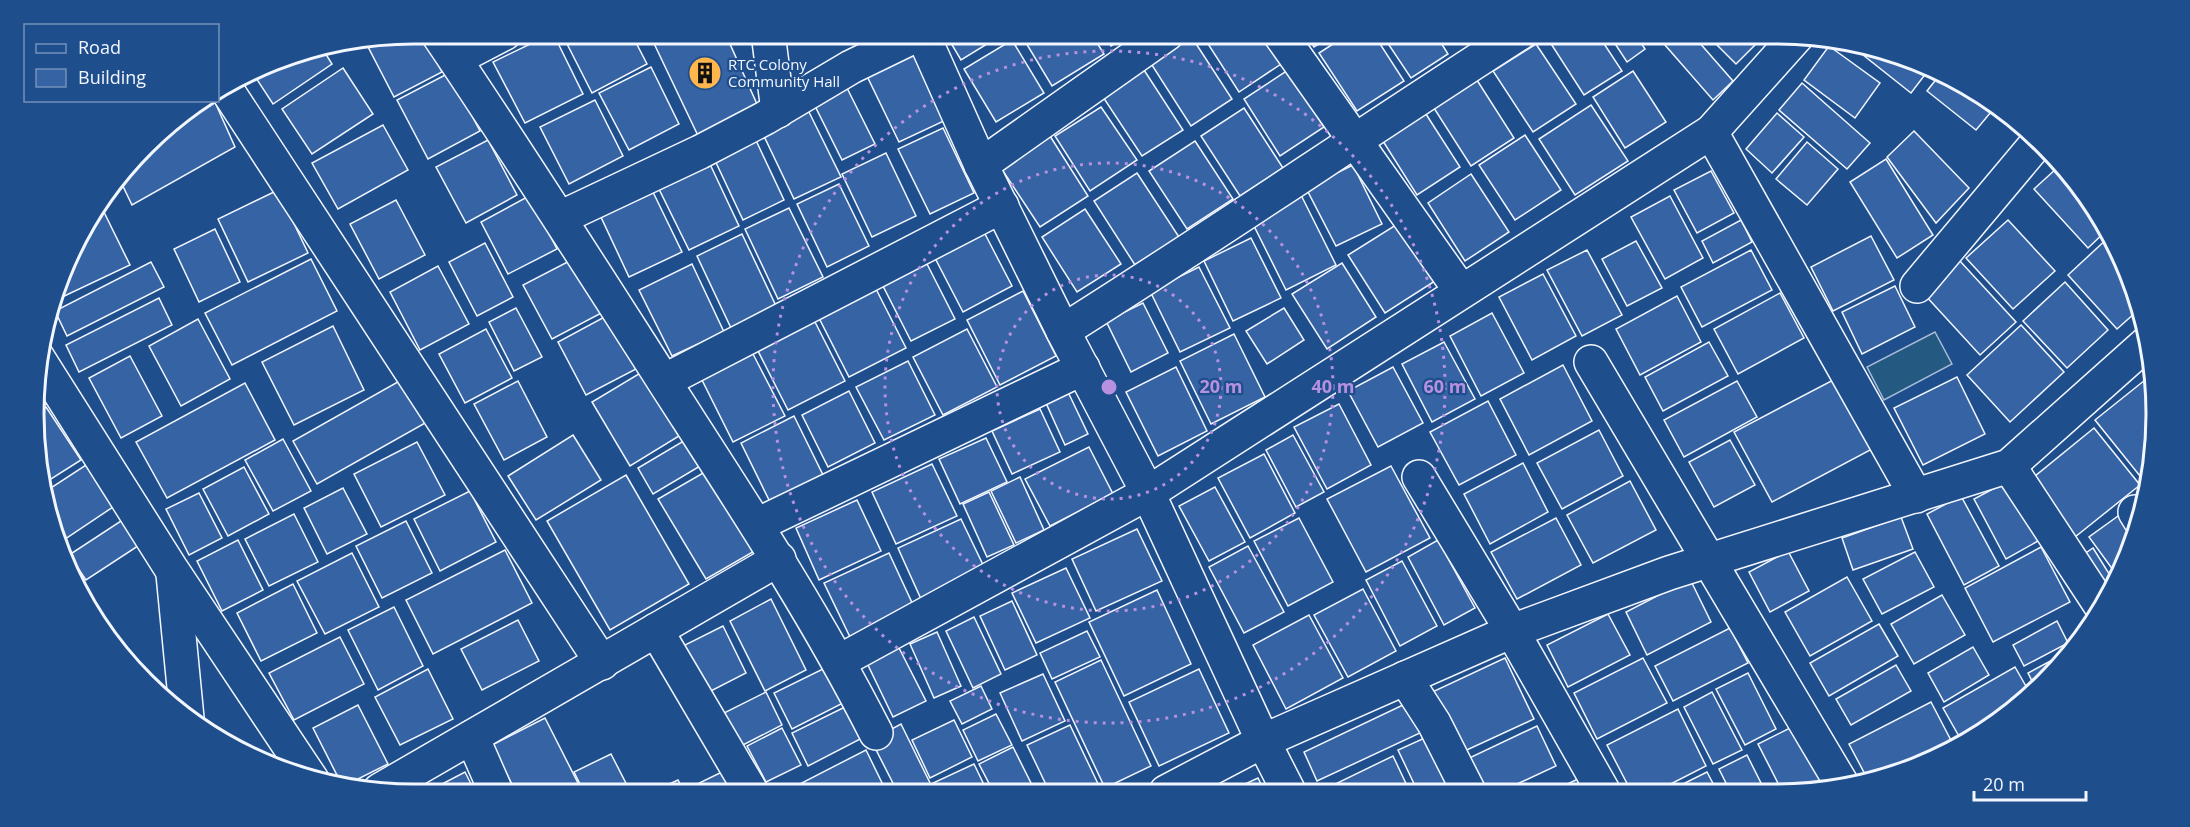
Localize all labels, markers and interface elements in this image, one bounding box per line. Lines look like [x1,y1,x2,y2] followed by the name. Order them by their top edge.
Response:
[24,24,219,102] legend
[78,35,121,59] text: Road
[728,54,840,91] place label: RTC Colony Community Hall
[687,55,723,91] building icon: RTC Colony Community Hall
[78,65,146,89] text: Building
[1200,374,1242,398] text: 20 m
[1312,374,1354,398] text: 40 m
[1424,374,1466,398] text: 60 m
[1099,377,1119,397] centre of rings
[1974,764,2086,802] scale bar
[1983,772,2025,796] text: 20 m

